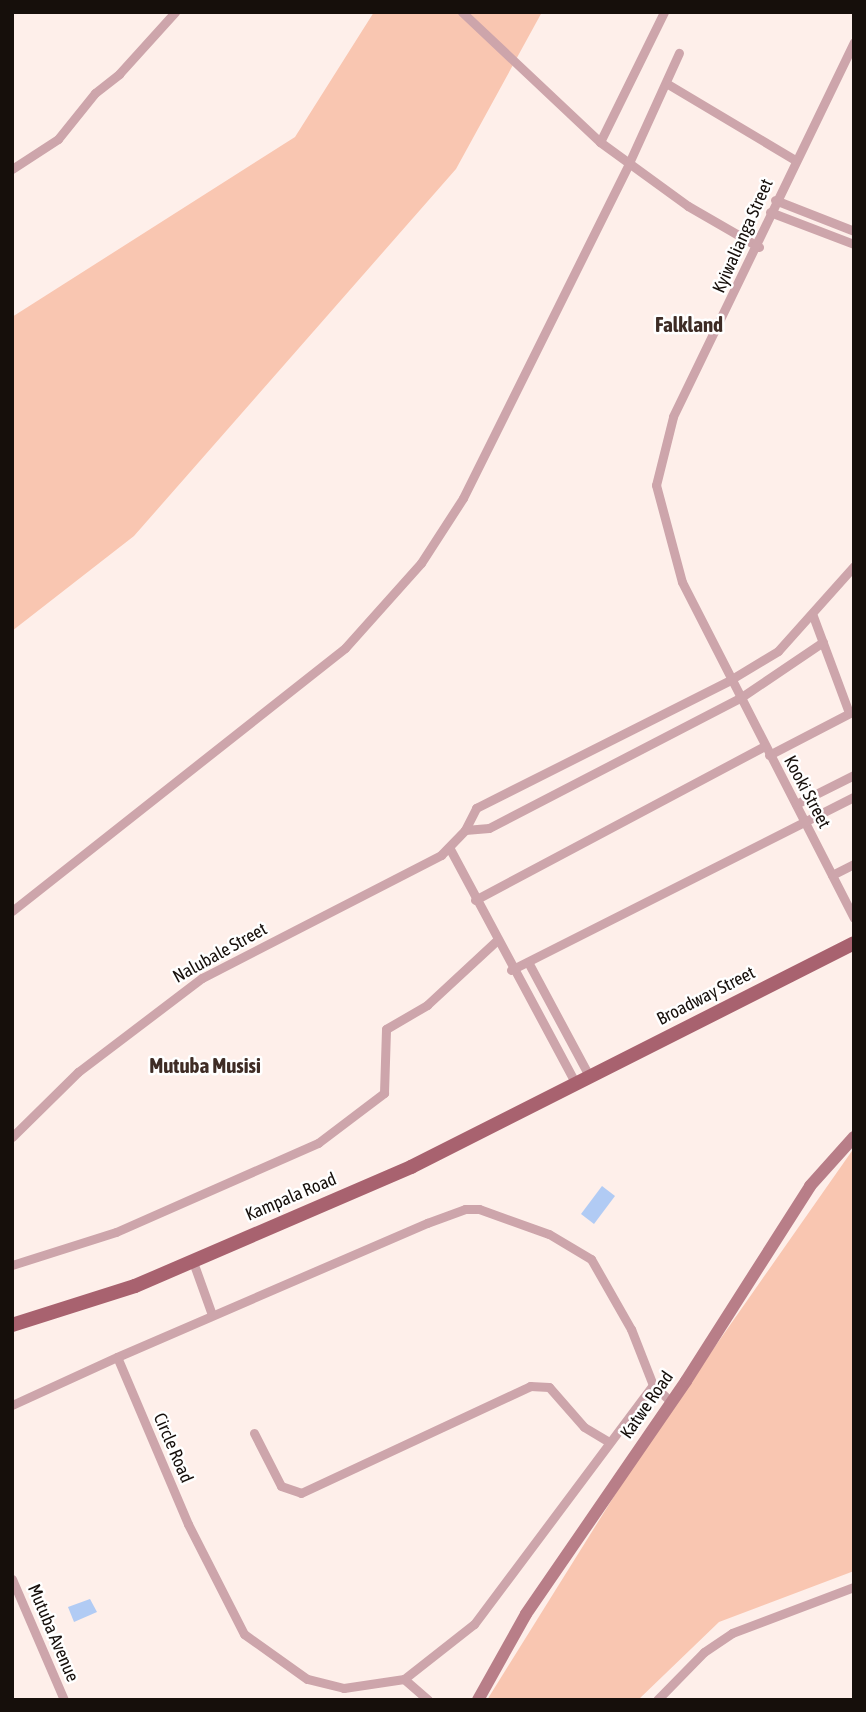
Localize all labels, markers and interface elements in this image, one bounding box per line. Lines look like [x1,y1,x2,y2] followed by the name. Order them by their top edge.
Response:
[708,176,778,296] street label: Kyiwalianga Street
[655,311,723,337] district label: Falkland
[779,752,835,832] street label: Kooki Street
[169,918,271,988] street label: Nalubale Street
[653,962,759,1030] street label: Broadway Street
[149,1052,261,1078] district label: Mutuba Musisi
[242,1168,340,1226] street label: Kampala Road
[616,1367,678,1443] street label: Katwe Road
[149,1410,197,1486] street label: Circle Road
[23,1581,83,1685] street label: Mutuba Avenue

